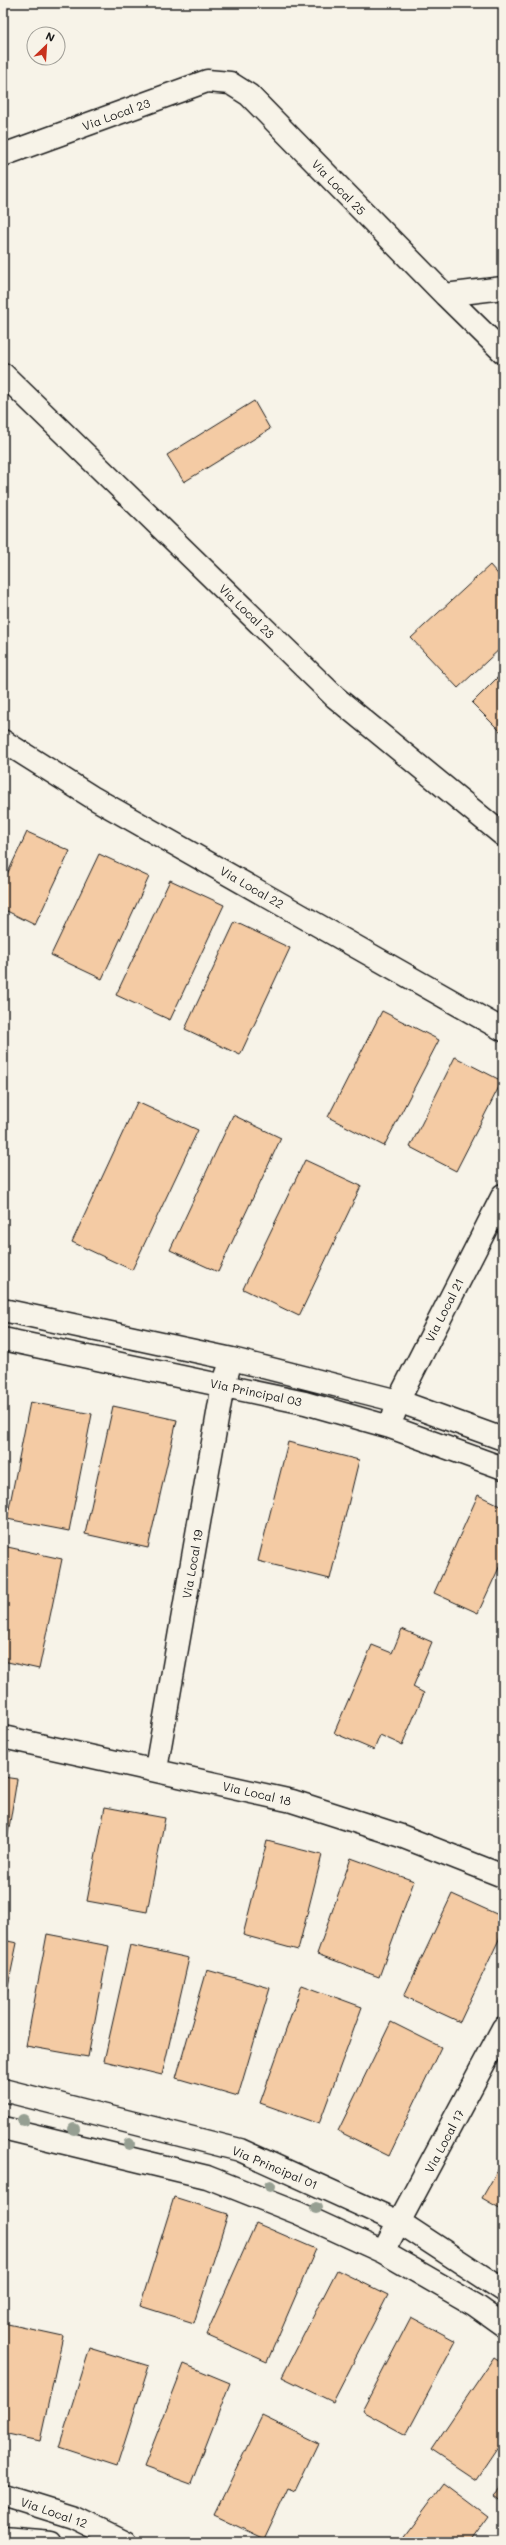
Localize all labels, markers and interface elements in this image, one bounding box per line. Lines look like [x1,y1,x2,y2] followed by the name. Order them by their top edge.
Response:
[26,26,66,66] north arrow
[43,28,57,45] text: N
[80,94,152,134] street label: Via Local 23
[309,156,369,218] street label: Via Local 25
[216,581,278,641] street label: Via Local 23
[217,862,287,912] street label: Via Local 22
[421,1275,467,1345] street label: Via Local 21
[209,1374,303,1410] street label: Via Principal 03
[178,1528,206,1600] street label: Via Local 19
[221,1777,293,1809] street label: Via Local 18
[421,2106,468,2175] street label: Via Local 17
[230,2142,320,2192] street label: Via Principal 01
[19,2493,89,2531] street label: Via Local 12

